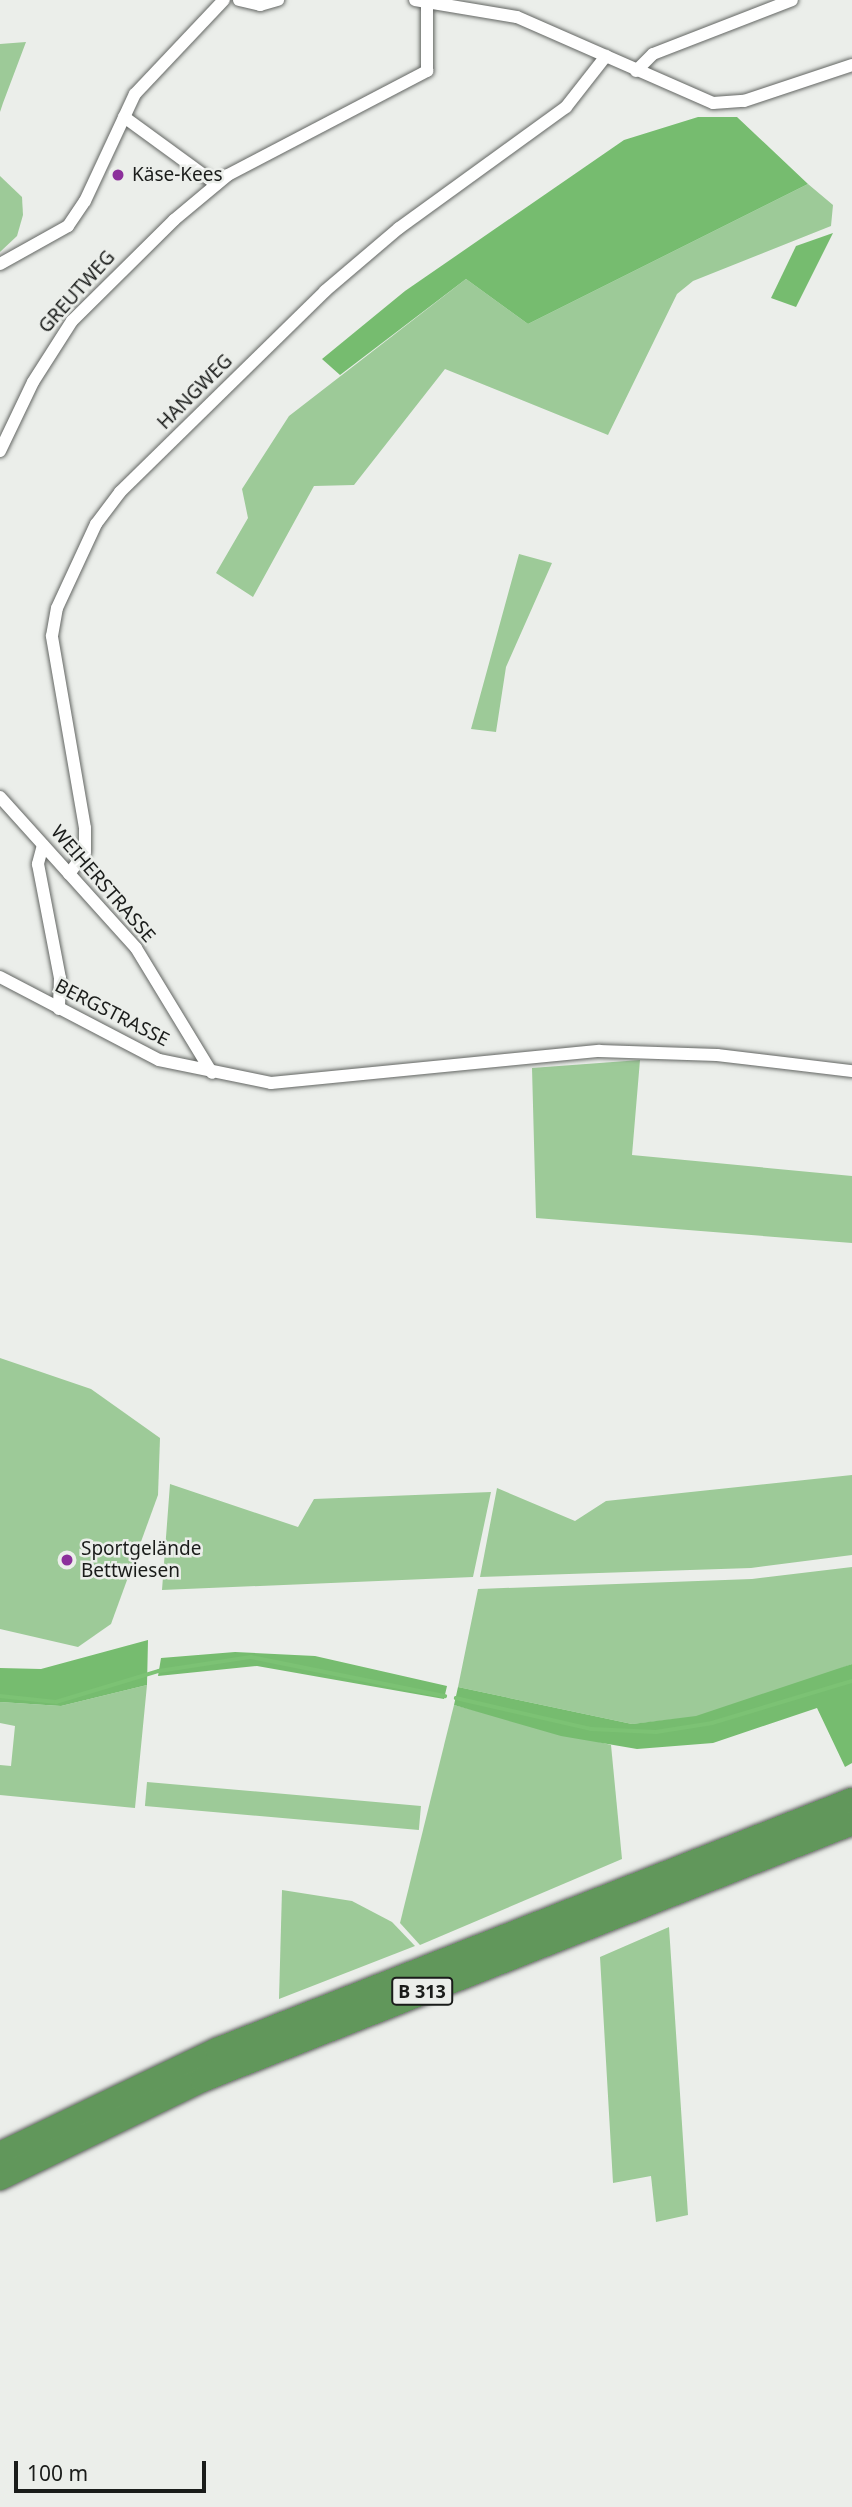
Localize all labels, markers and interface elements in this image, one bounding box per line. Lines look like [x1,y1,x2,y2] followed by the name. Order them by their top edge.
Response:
[132,164,223,186] place label: Käse-Kees
[110,167,126,183] marker: Käse-Kees
[34,246,120,338] street label: GREUTWEG
[153,350,237,434] street label: HANGWEG
[46,821,160,947] street label: WEIHERSTRASSE
[51,974,173,1052] street label: BERGSTRASSE
[81,1538,201,1582] place label: Sportgelände Bettwiesen
[59,1552,75,1568] marker: Sportgelände Bettwiesen
[390,1977,453,2006] road number: B 313
[18,2448,210,2492] scale bar
[27,2459,88,2487] text: 100 m

